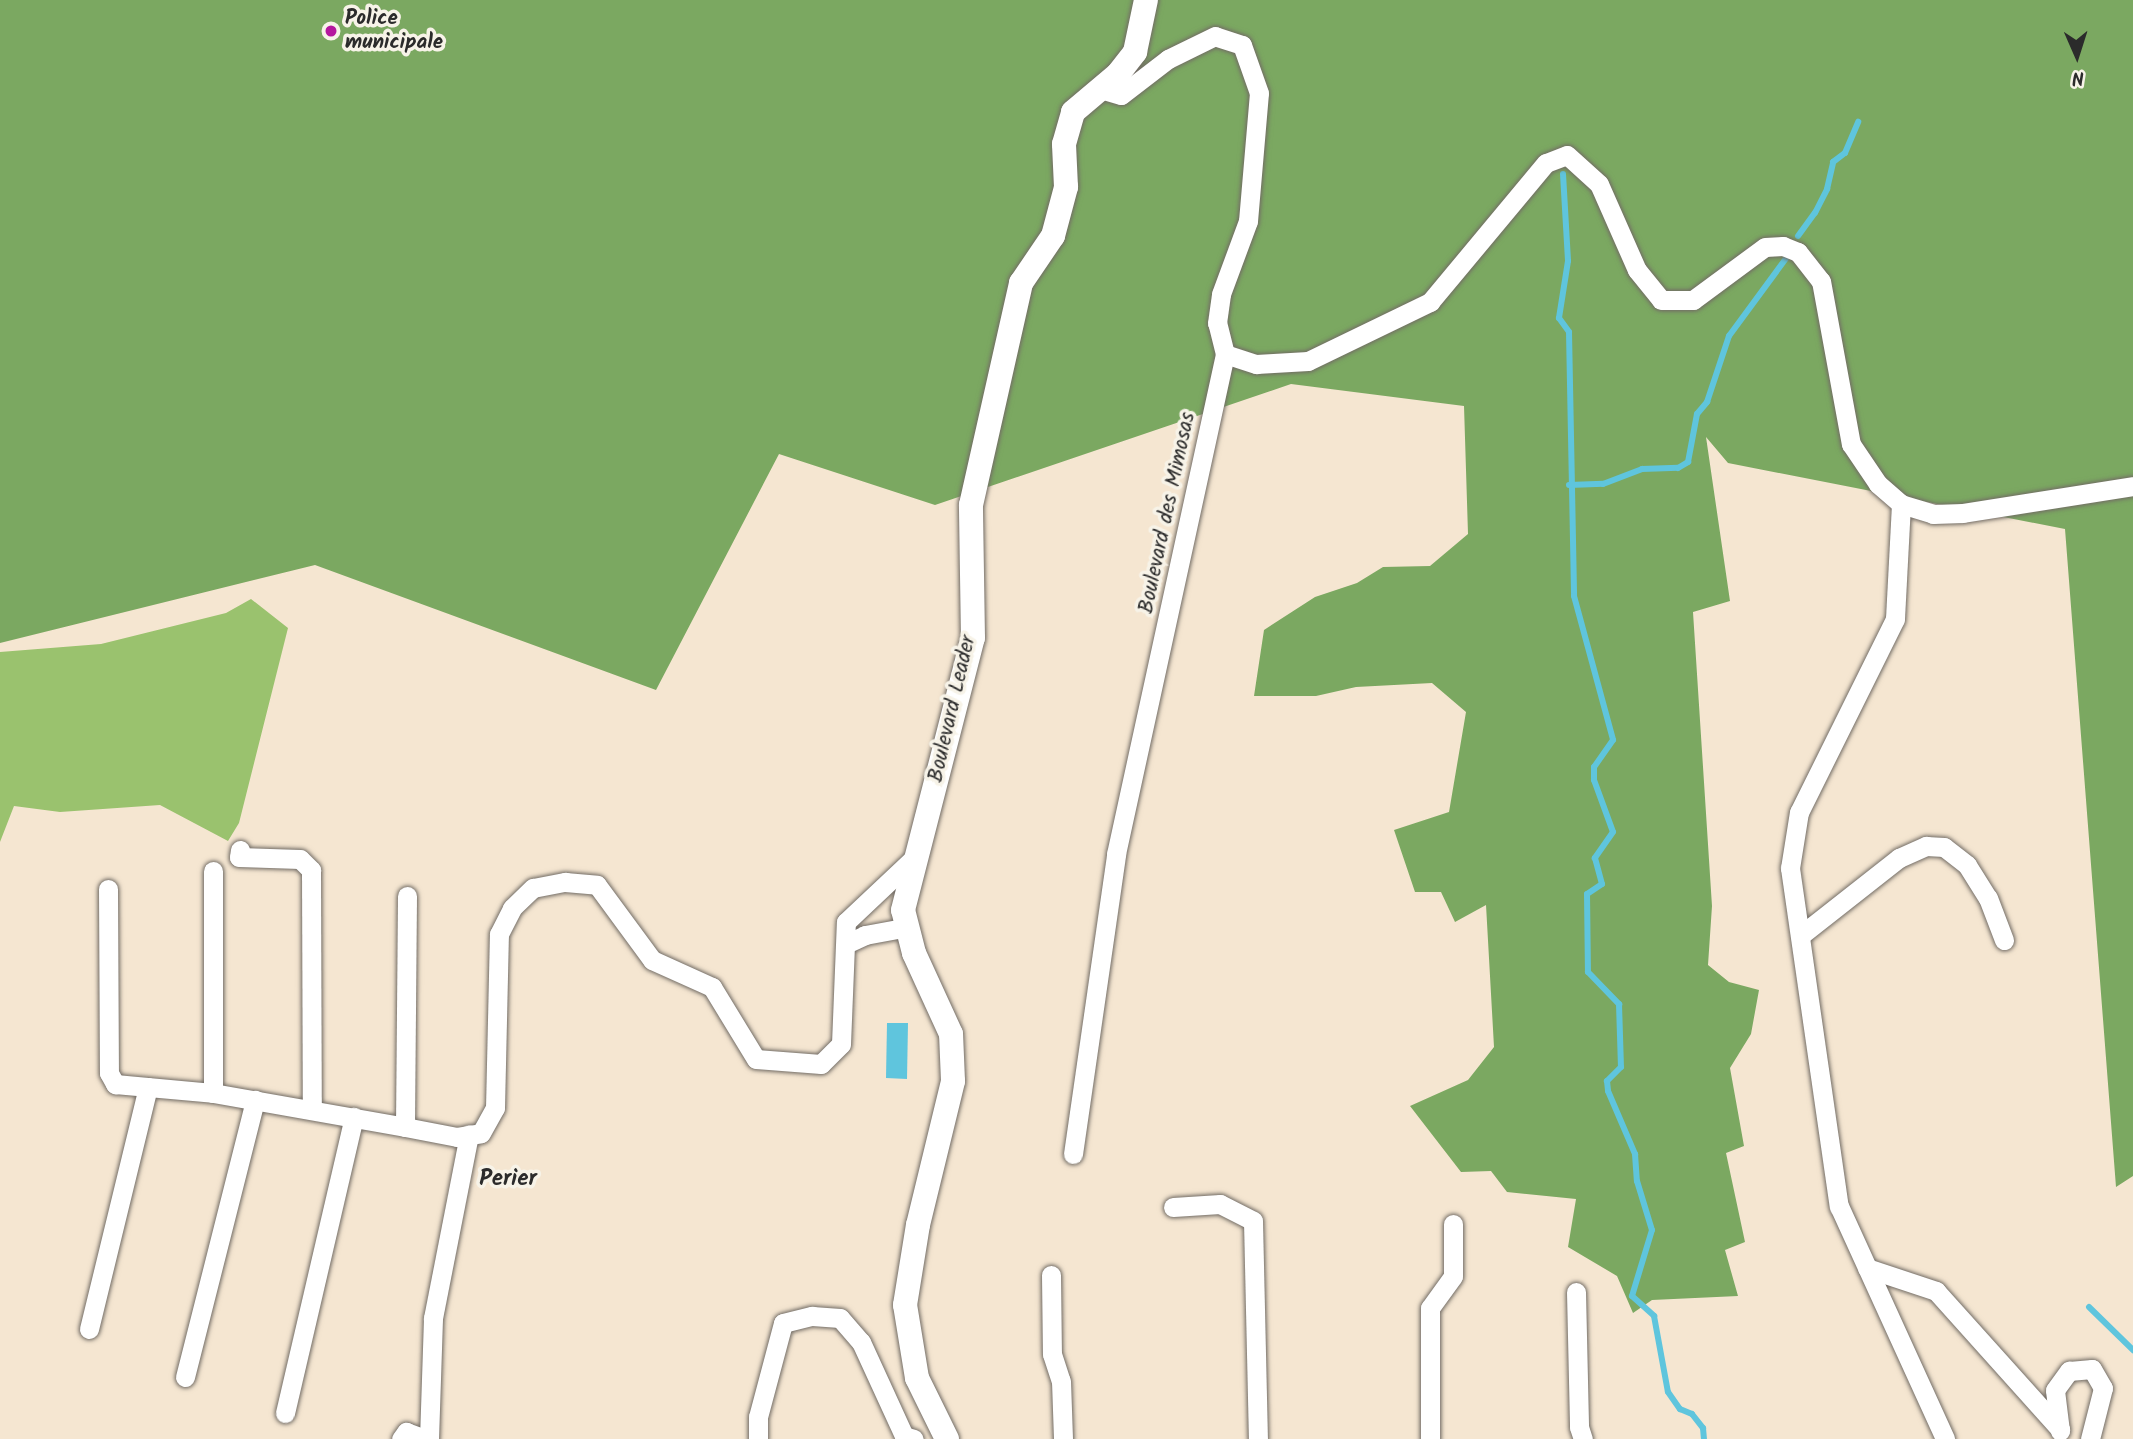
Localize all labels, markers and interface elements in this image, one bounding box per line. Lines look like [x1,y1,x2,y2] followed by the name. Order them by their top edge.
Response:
[345,6,443,56] place label: Police municipale
[2042,21,2112,91] north arrow
[323,23,339,39] marker: Police municipale
[2071,62,2085,92] text: N
[1134,410,1202,616] street label: Boulevard des Mimosas
[924,633,982,785] street label: Boulevard Leader
[479,1165,537,1193] district label: Perier

